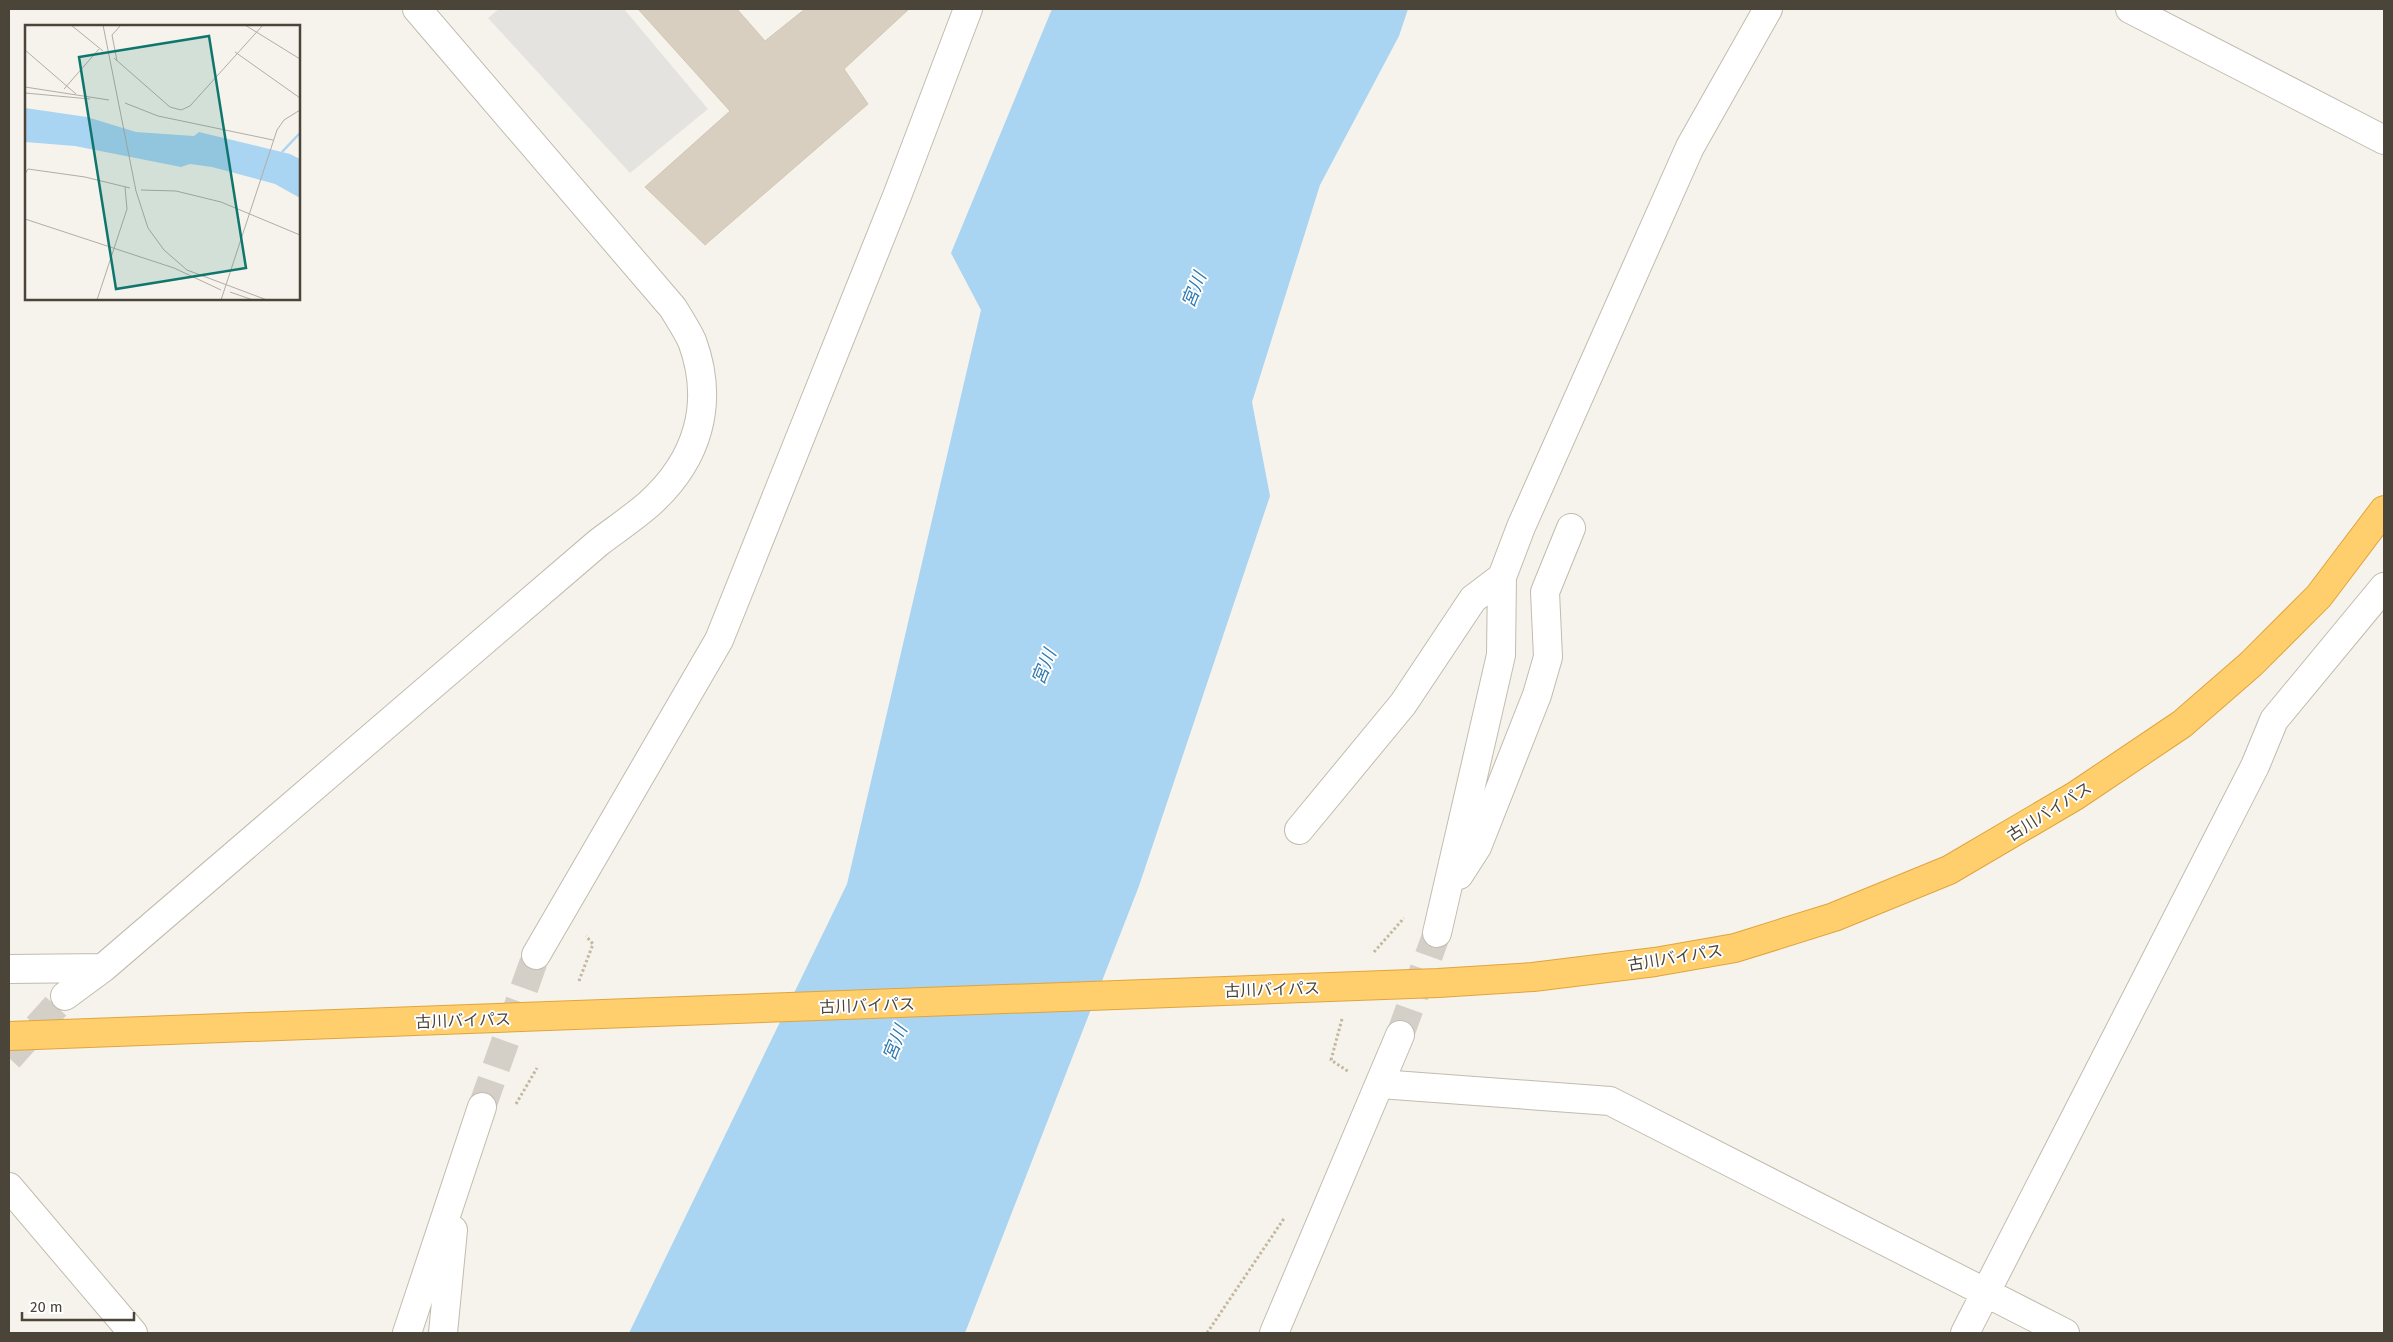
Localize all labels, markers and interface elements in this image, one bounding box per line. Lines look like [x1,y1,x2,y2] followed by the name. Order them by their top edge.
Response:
[25,25,300,300] inset map
[1177,267,1212,311] water label: 宮川
[1027,644,1062,688] water label: 宮川
[2004,778,2095,845] street label: 古川バイパス
[1626,941,1724,974] street label: 古川バイパス
[1224,978,1320,1001] street label: 古川バイパス
[819,994,915,1017] street label: 古川バイパス
[415,1009,511,1032] street label: 古川バイパス
[878,1020,913,1064] water label: 宮川
[22,1290,135,1322] scale bar
[30,1298,63,1316] text: 20 m

